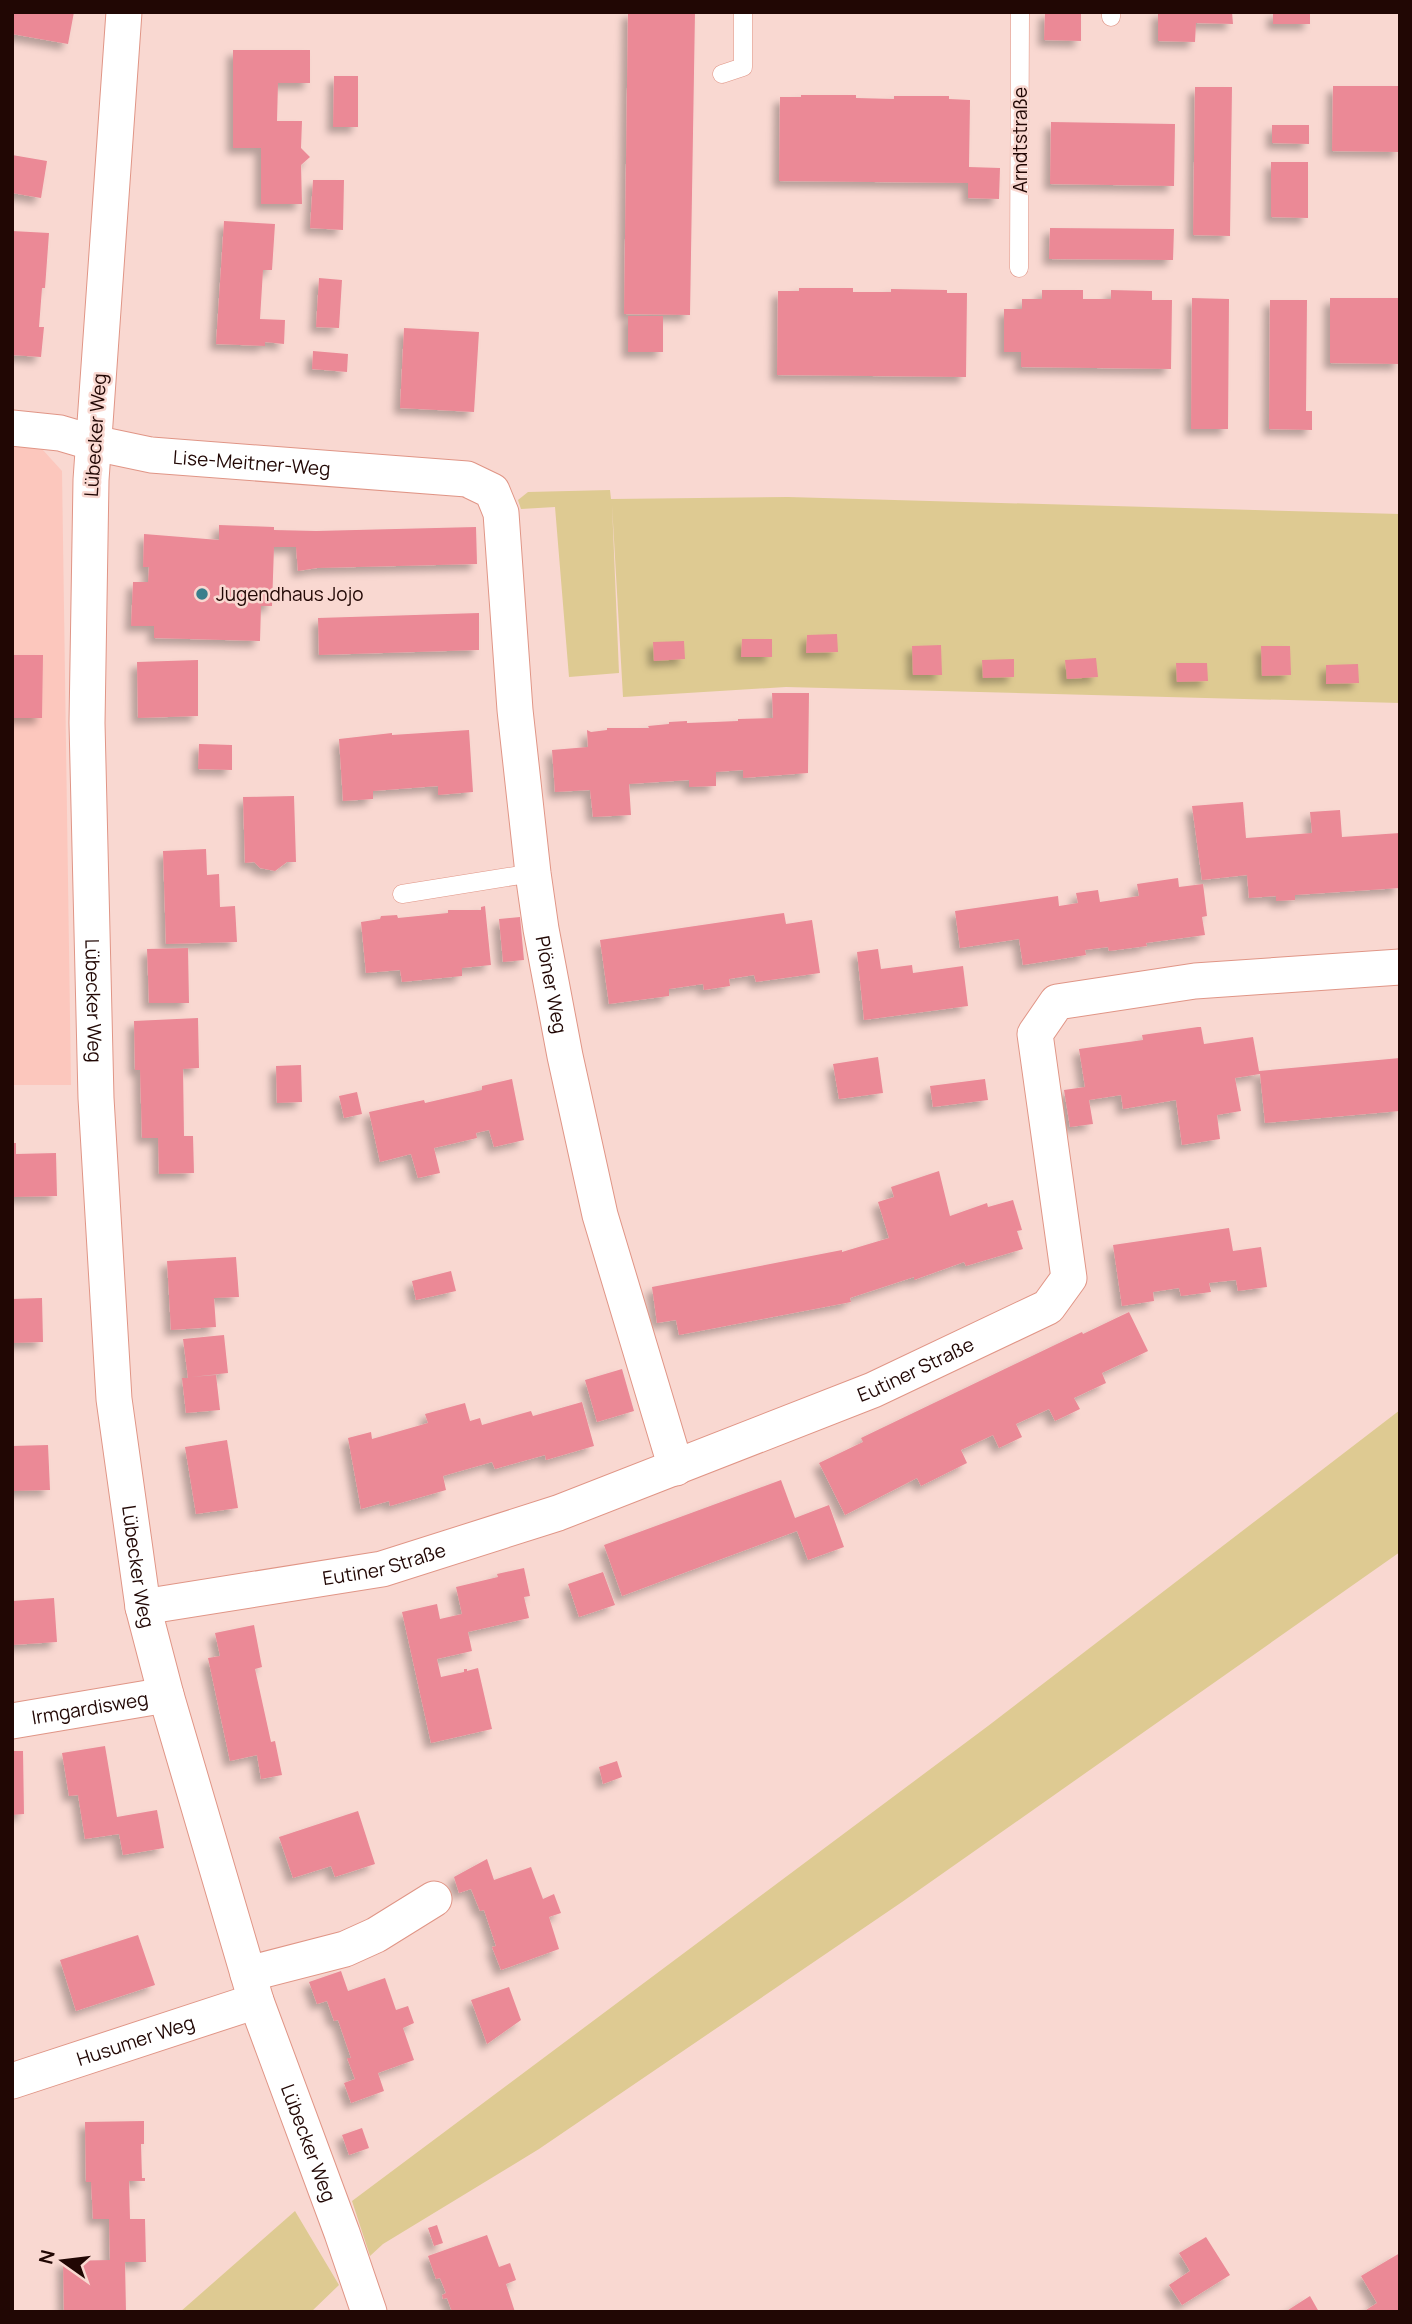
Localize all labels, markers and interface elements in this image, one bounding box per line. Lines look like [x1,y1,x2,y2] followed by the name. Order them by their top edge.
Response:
[1007,87,1033,193] street label: Arndtstraße
[78,372,112,498] street label: Lübecker Weg
[172,444,331,482] street label: Lise-Meitner-Weg
[216,581,364,607] place label: Jugendhaus Jojo
[194,586,210,602] marker: Jugendhaus Jojo
[530,933,573,1036] street label: Plöner Weg
[79,938,108,1063] street label: Lübecker Weg
[853,1331,978,1408] street label: Eutiner Straße
[116,1503,161,1631] street label: Lübecker Weg
[321,1537,449,1591] street label: Eutiner Straße
[30,1685,150,1730] street label: Irmgardisweg
[73,2009,198,2072] street label: Husumer Weg
[275,2080,342,2205] street label: Lübecker Weg
[28,2226,98,2296] north arrow
[32,2247,61,2267] text: N

